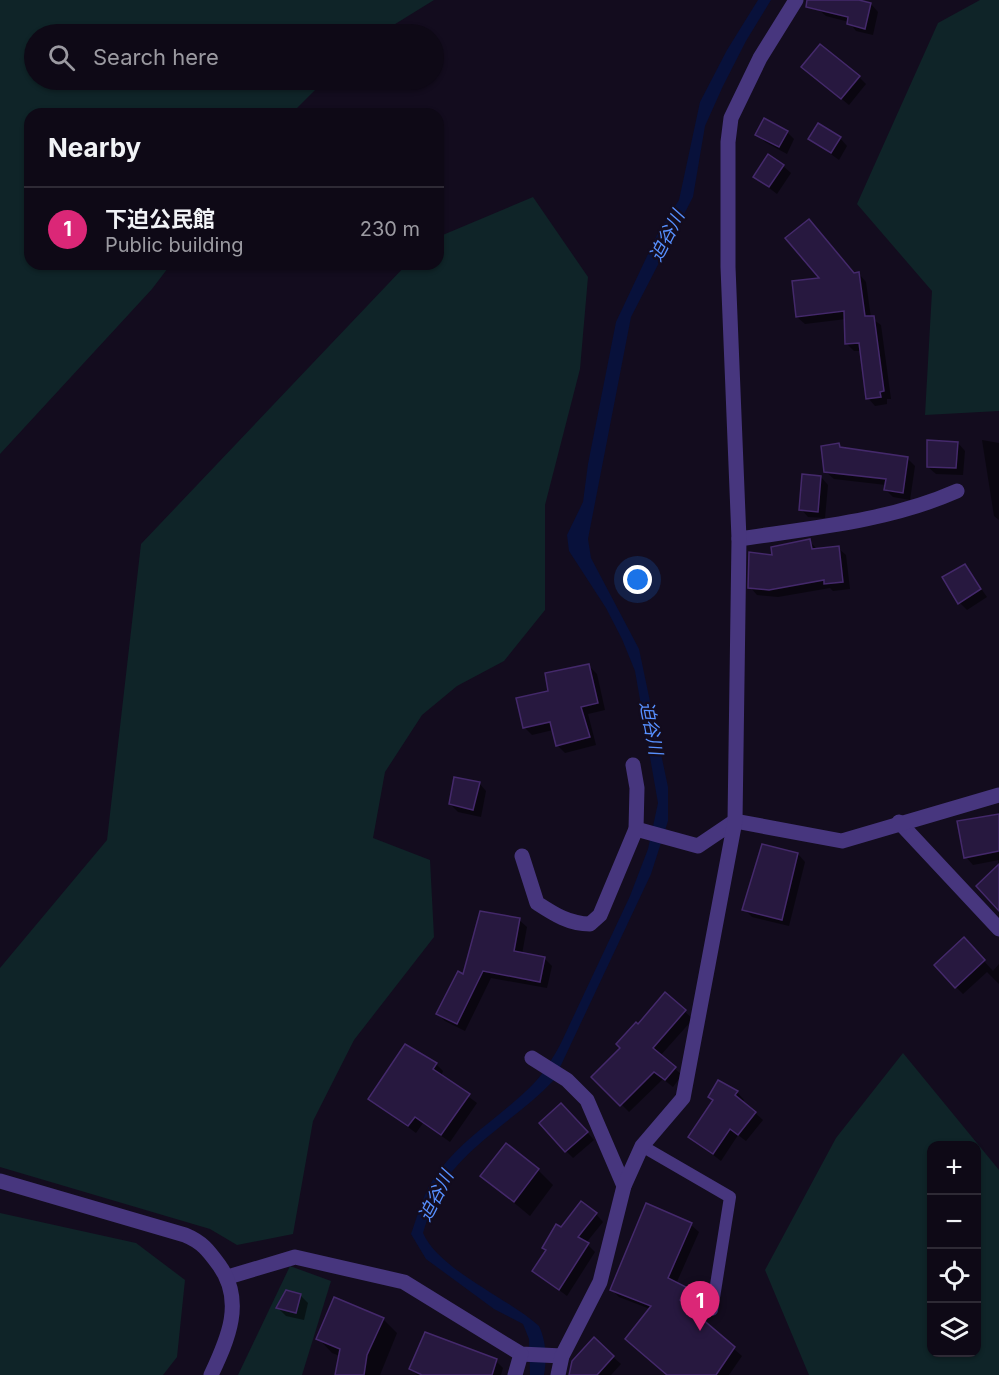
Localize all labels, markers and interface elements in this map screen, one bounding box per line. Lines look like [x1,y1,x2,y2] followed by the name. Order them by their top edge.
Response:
[24,24,444,90] search box
[45,41,78,74] icon: search
[93,44,219,70] text: Search here
[48,132,141,163] text: Nearby
[645,205,689,265] water label: 迫谷川
[105,206,215,232] text: 下迫公民館
[63,217,72,241] text: 1
[360,217,420,241] text: 230 m
[105,233,244,257] text: Public building
[623,565,652,594] your location
[636,699,667,758] water label: 迫谷川
[927,1141,981,1357] map controls
[927,1141,981,1195] button: +
[414,1165,458,1225] water label: 迫谷川
[927,1195,981,1249] button: −
[927,1249,981,1303] button: locate
[680,1282,720,1331] pin: 1
[927,1303,981,1357] button: layers

